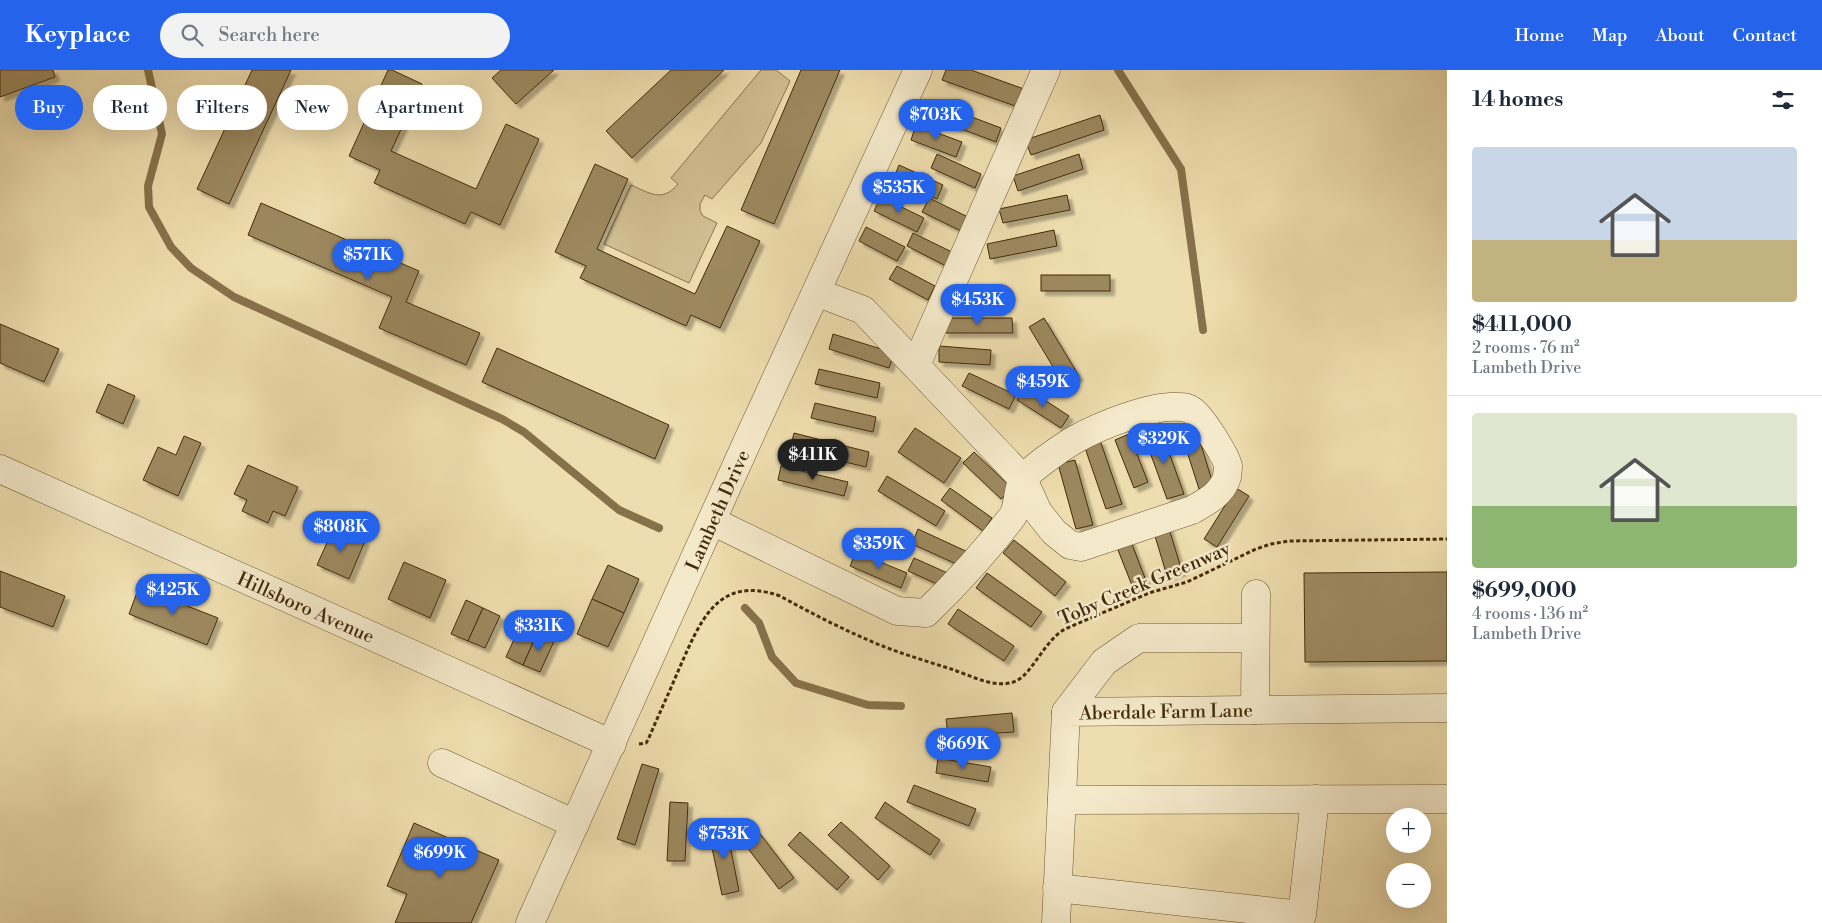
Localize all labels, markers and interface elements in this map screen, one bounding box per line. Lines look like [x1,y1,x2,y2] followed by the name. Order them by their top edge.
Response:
[160,13,510,58] search box
[25,20,130,50] text: Keyplace
[178,21,206,49] icon: search
[218,23,320,47] text: Search here
[1515,24,1564,47] text: Home
[1592,24,1628,47] text: Map
[1656,24,1705,47] text: About
[1733,24,1797,47] text: Contact
[15,85,83,130] chip: Buy
[93,85,167,130] chip: Rent
[177,85,267,130] chip: Filters
[277,85,348,130] chip: New
[358,85,482,130] chip: Apartment
[1769,86,1797,114] icon: filters
[1472,87,1563,113] text: 14 homes
[901,98,971,141] pin: $703K
[910,105,962,125] text: $703K
[864,172,934,214] pin: $535K
[873,178,925,198] text: $535K
[1590,180,1680,270] icon: home
[333,238,403,281] pin: $571K
[343,245,393,265] text: $571K
[943,284,1013,326] pin: $453K
[952,290,1004,310] text: $453K
[1472,312,1572,338] text: $411,000
[1472,338,1580,358] text: 2 rooms · 76 m²
[1472,358,1581,378] text: Lambeth Drive
[1008,366,1078,408] pin: $459K
[1016,372,1070,392] text: $459K
[1129,422,1199,465] pin: $329K
[1138,429,1190,449] text: $329K
[778,438,848,481] pin: $411K
[789,445,837,465] text: $411K
[1590,445,1680,535] icon: home
[681,446,755,575] street label: Lambeth Drive
[306,510,376,553] pin: $808K
[314,517,368,537] text: $808K
[844,528,914,570] pin: $359K
[853,534,905,554] text: $359K
[1055,537,1235,631] street label: Toby Creek Greenway
[233,567,378,649] street label: Hillsboro Avenue
[138,574,208,616] pin: $425K
[1472,578,1576,604] text: $699,000
[146,580,200,600] text: $425K
[1472,604,1588,624] text: 4 rooms · 136 m²
[504,610,574,652] pin: $331K
[514,616,564,636] text: $331K
[1472,624,1581,644] text: Lambeth Drive
[1078,698,1253,726] street label: Aberdale Farm Lane
[928,728,998,770] pin: $669K
[937,734,989,754] text: $669K
[1386,808,1431,908] map controls
[1386,808,1431,853] button: +
[689,818,759,860] pin: $753K
[698,824,750,844] text: $753K
[405,836,475,879] pin: $699K
[414,843,466,863] text: $699K
[1386,863,1431,908] button: −

